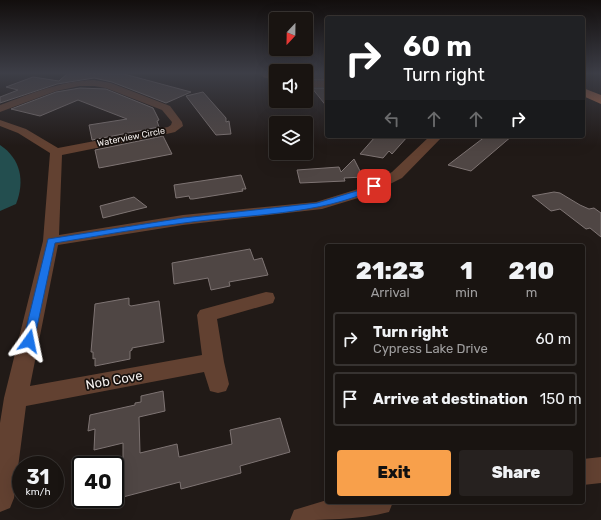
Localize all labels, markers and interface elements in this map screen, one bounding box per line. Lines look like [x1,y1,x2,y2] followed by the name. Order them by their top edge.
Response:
[269,12,313,56] north arrow
[269,12,313,160] map controls
[403,30,472,63] text: 60 m
[337,32,389,84] icon: right
[269,64,313,108] button: sound
[403,64,485,86] text: Turn right
[381,108,403,130] icon: left
[423,108,445,130] icon: ahead
[465,108,487,130] icon: ahead
[507,108,529,130] icon: right
[269,116,313,160] button: layers
[96,126,166,148] street label: Waterview Circle
[357,169,391,203] pin
[363,175,385,197] icon: arrive
[356,257,425,285] text: 21:23
[460,257,473,285] text: 1
[509,257,554,285] text: 210
[371,285,410,300] text: Arrival
[455,285,478,300] text: min
[526,285,537,300] text: m
[8,320,50,362] position arrow
[373,323,448,341] text: Turn right
[339,328,361,350] icon: right
[535,330,571,348] text: 60 m
[373,341,488,356] text: Cypress Lake Drive
[84,368,144,392] street label: Nob Cove
[339,388,361,410] icon: arrive
[373,390,528,408] text: Arrive at destination
[540,390,582,408] text: 150 m
[337,450,451,496] button: Exit
[459,450,573,496] button: Share
[72,456,124,508] speed limit sign: 40
[27,465,49,489] text: 31
[26,486,50,498] text: km/h

